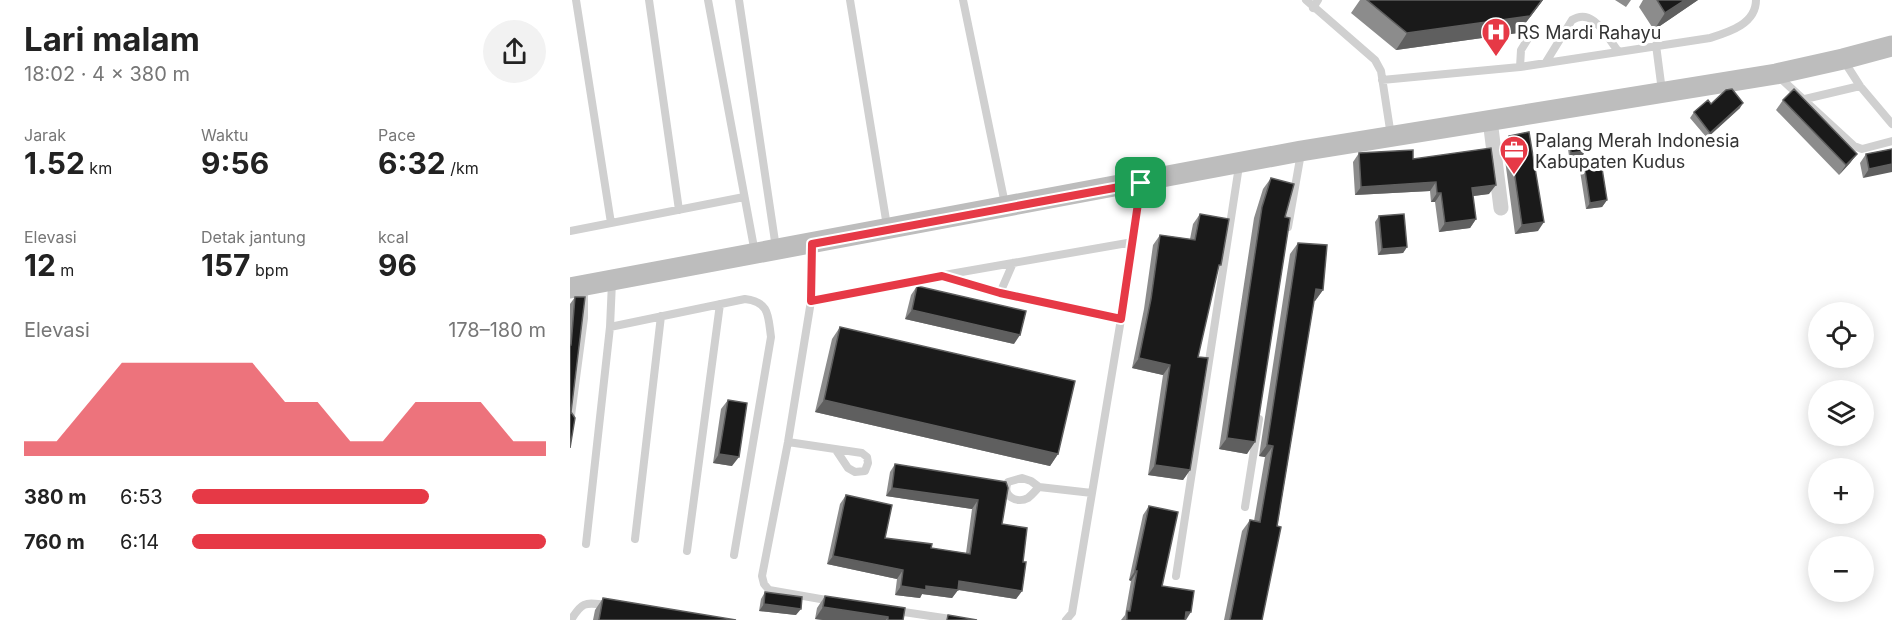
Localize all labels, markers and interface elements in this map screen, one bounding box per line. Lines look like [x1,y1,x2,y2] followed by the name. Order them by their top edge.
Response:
[1480,16,1512,58] hospital icon: RS Mardi Rahayu
[24,19,200,59] text: Lari malam
[483,20,546,83] button: share
[1517,22,1661,43] place label: RS Mardi Rahayu
[24,62,190,86] text: 18:02 · 4 × 380 m
[24,125,66,145] text: Jarak
[201,125,248,145] text: Waktu
[378,125,416,145] text: Pace
[1535,130,1740,172] place label: Palang Merah Indonesia Kabupaten Kudus
[1498,134,1530,176] office icon: Palang Merah Indonesia Kabupaten Kudus
[24,145,85,181] text: 1.52
[201,145,269,181] text: 9:56
[378,145,446,181] text: 6:32
[1115,157,1166,208] pin
[85,158,112,178] text: km
[446,158,479,178] text: /km
[1124,166,1157,199] icon: arrive
[24,227,77,247] text: Elevasi
[201,227,306,247] text: Detak jantung
[378,227,409,247] text: kcal
[24,247,56,283] text: 12
[201,247,251,283] text: 157
[378,247,417,283] text: 96
[56,260,74,280] text: m
[251,260,289,280] text: bpm
[1808,302,1874,602] map controls
[1808,302,1874,368] button: locate
[24,318,90,342] text: Elevasi
[448,318,546,342] text: 178–180 m
[1808,380,1874,446] button: layers
[1808,458,1874,524] button: +
[24,485,86,509] text: 380 m
[120,485,163,509] text: 6:53
[24,530,85,554] text: 760 m
[120,530,159,554] text: 6:14
[1808,536,1874,602] button: −

